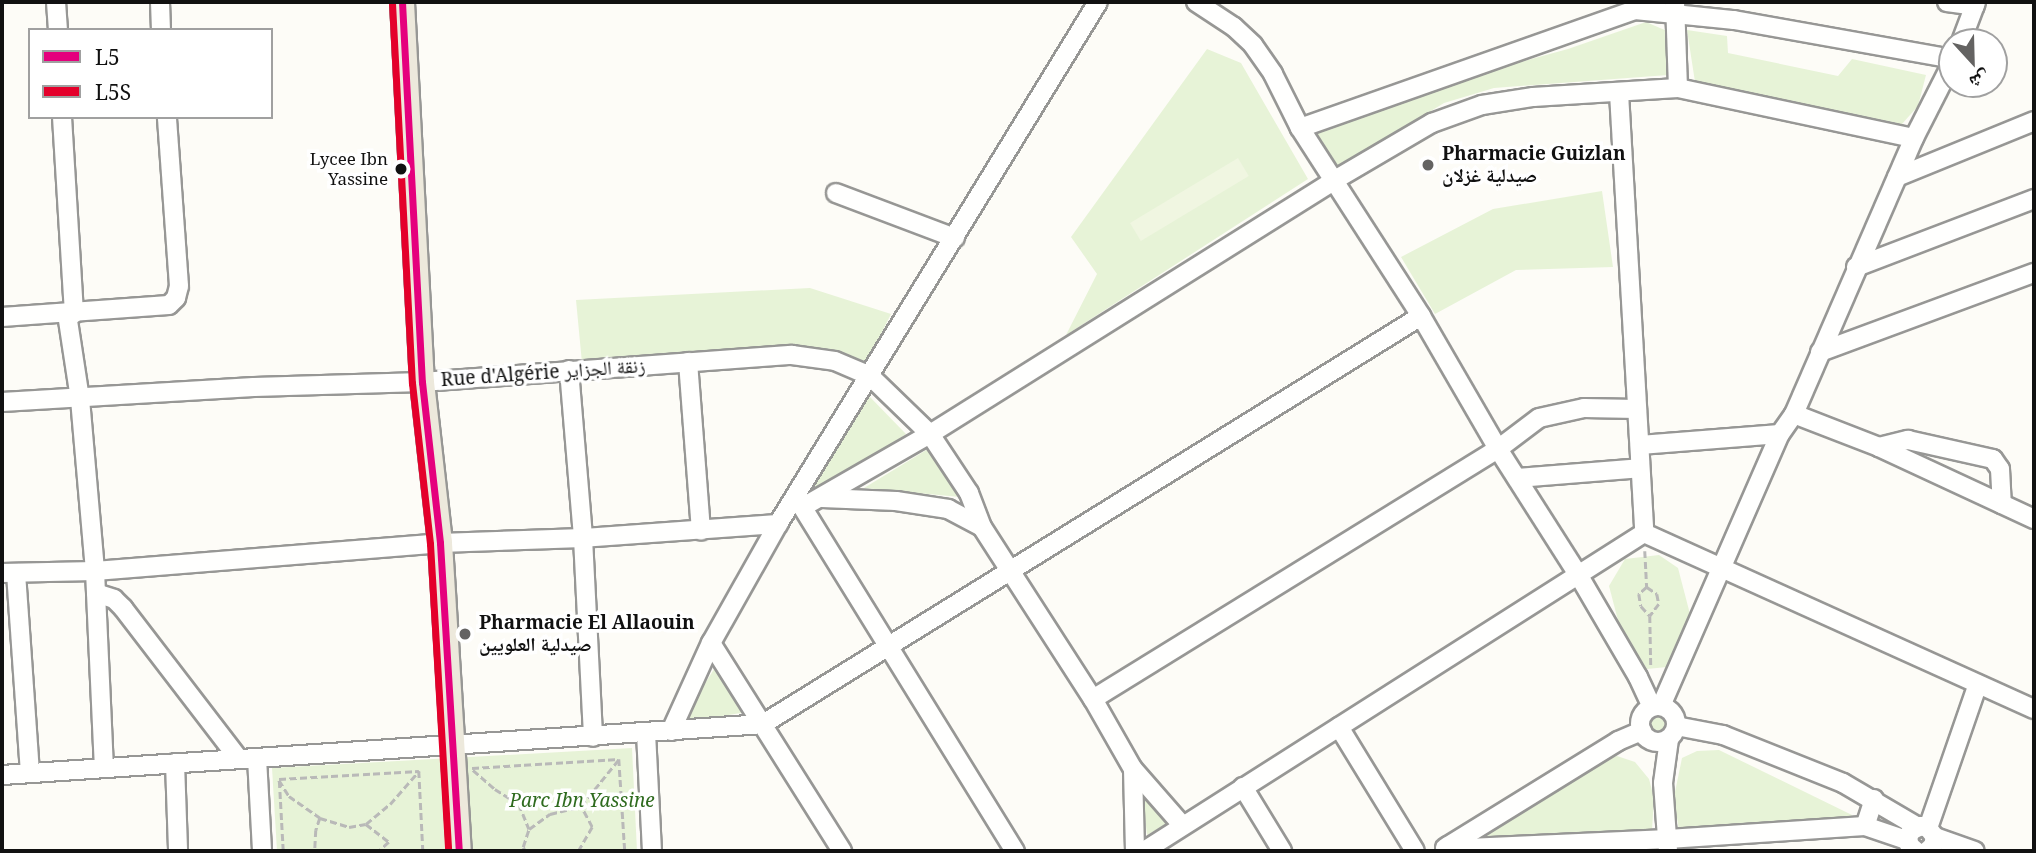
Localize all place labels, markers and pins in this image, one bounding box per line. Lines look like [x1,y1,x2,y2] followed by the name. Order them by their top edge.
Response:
[1442,143,1626,187] place label: Pharmacie Guizlan صيدلية غزلان
[310,149,388,189] place label: Lycee Ibn Yassine
[1420,157,1436,173] marker: Pharmacie Guizlan صيدلية غزلان
[394,162,408,176] marker: Lycee Ibn Yassine
[479,612,695,656] place label: Pharmacie El Allaouin صيدلية العلويين
[457,626,473,642] marker: Pharmacie El Allaouin صيدلية العلويين

